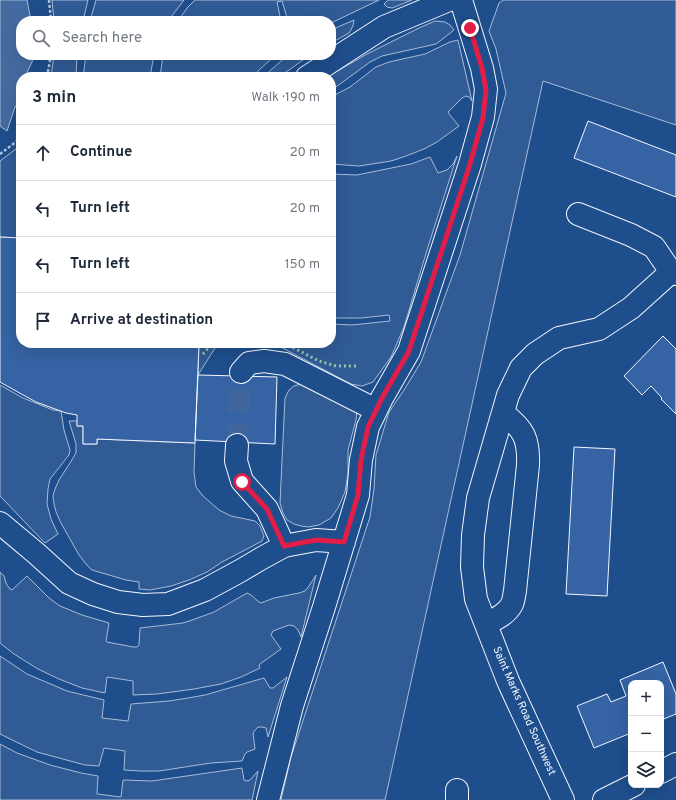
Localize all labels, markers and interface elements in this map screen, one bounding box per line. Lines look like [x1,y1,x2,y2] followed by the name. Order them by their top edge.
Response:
[16,16,336,60] search box
[461,19,479,37] route end
[30,27,52,49] icon: search
[62,29,142,48] text: Search here
[32,87,76,109] text: 3 min
[251,90,320,106] text: Walk · 190 m
[32,142,54,164] icon: ahead
[70,143,132,162] text: Continue
[290,145,320,161] text: 20 m
[32,198,54,220] icon: left
[70,199,130,218] text: Turn left
[290,201,320,217] text: 20 m
[32,254,54,276] icon: left
[70,255,130,274] text: Turn left
[285,257,320,273] text: 150 m
[32,310,54,332] icon: arrive
[70,311,213,330] text: Arrive at destination
[233,473,251,491] route start
[489,644,559,778] street label: Saint Marks Road Southwest
[628,680,664,788] map controls
[628,680,664,716] button: +
[628,716,664,752] button: −
[628,752,664,788] button: layers

